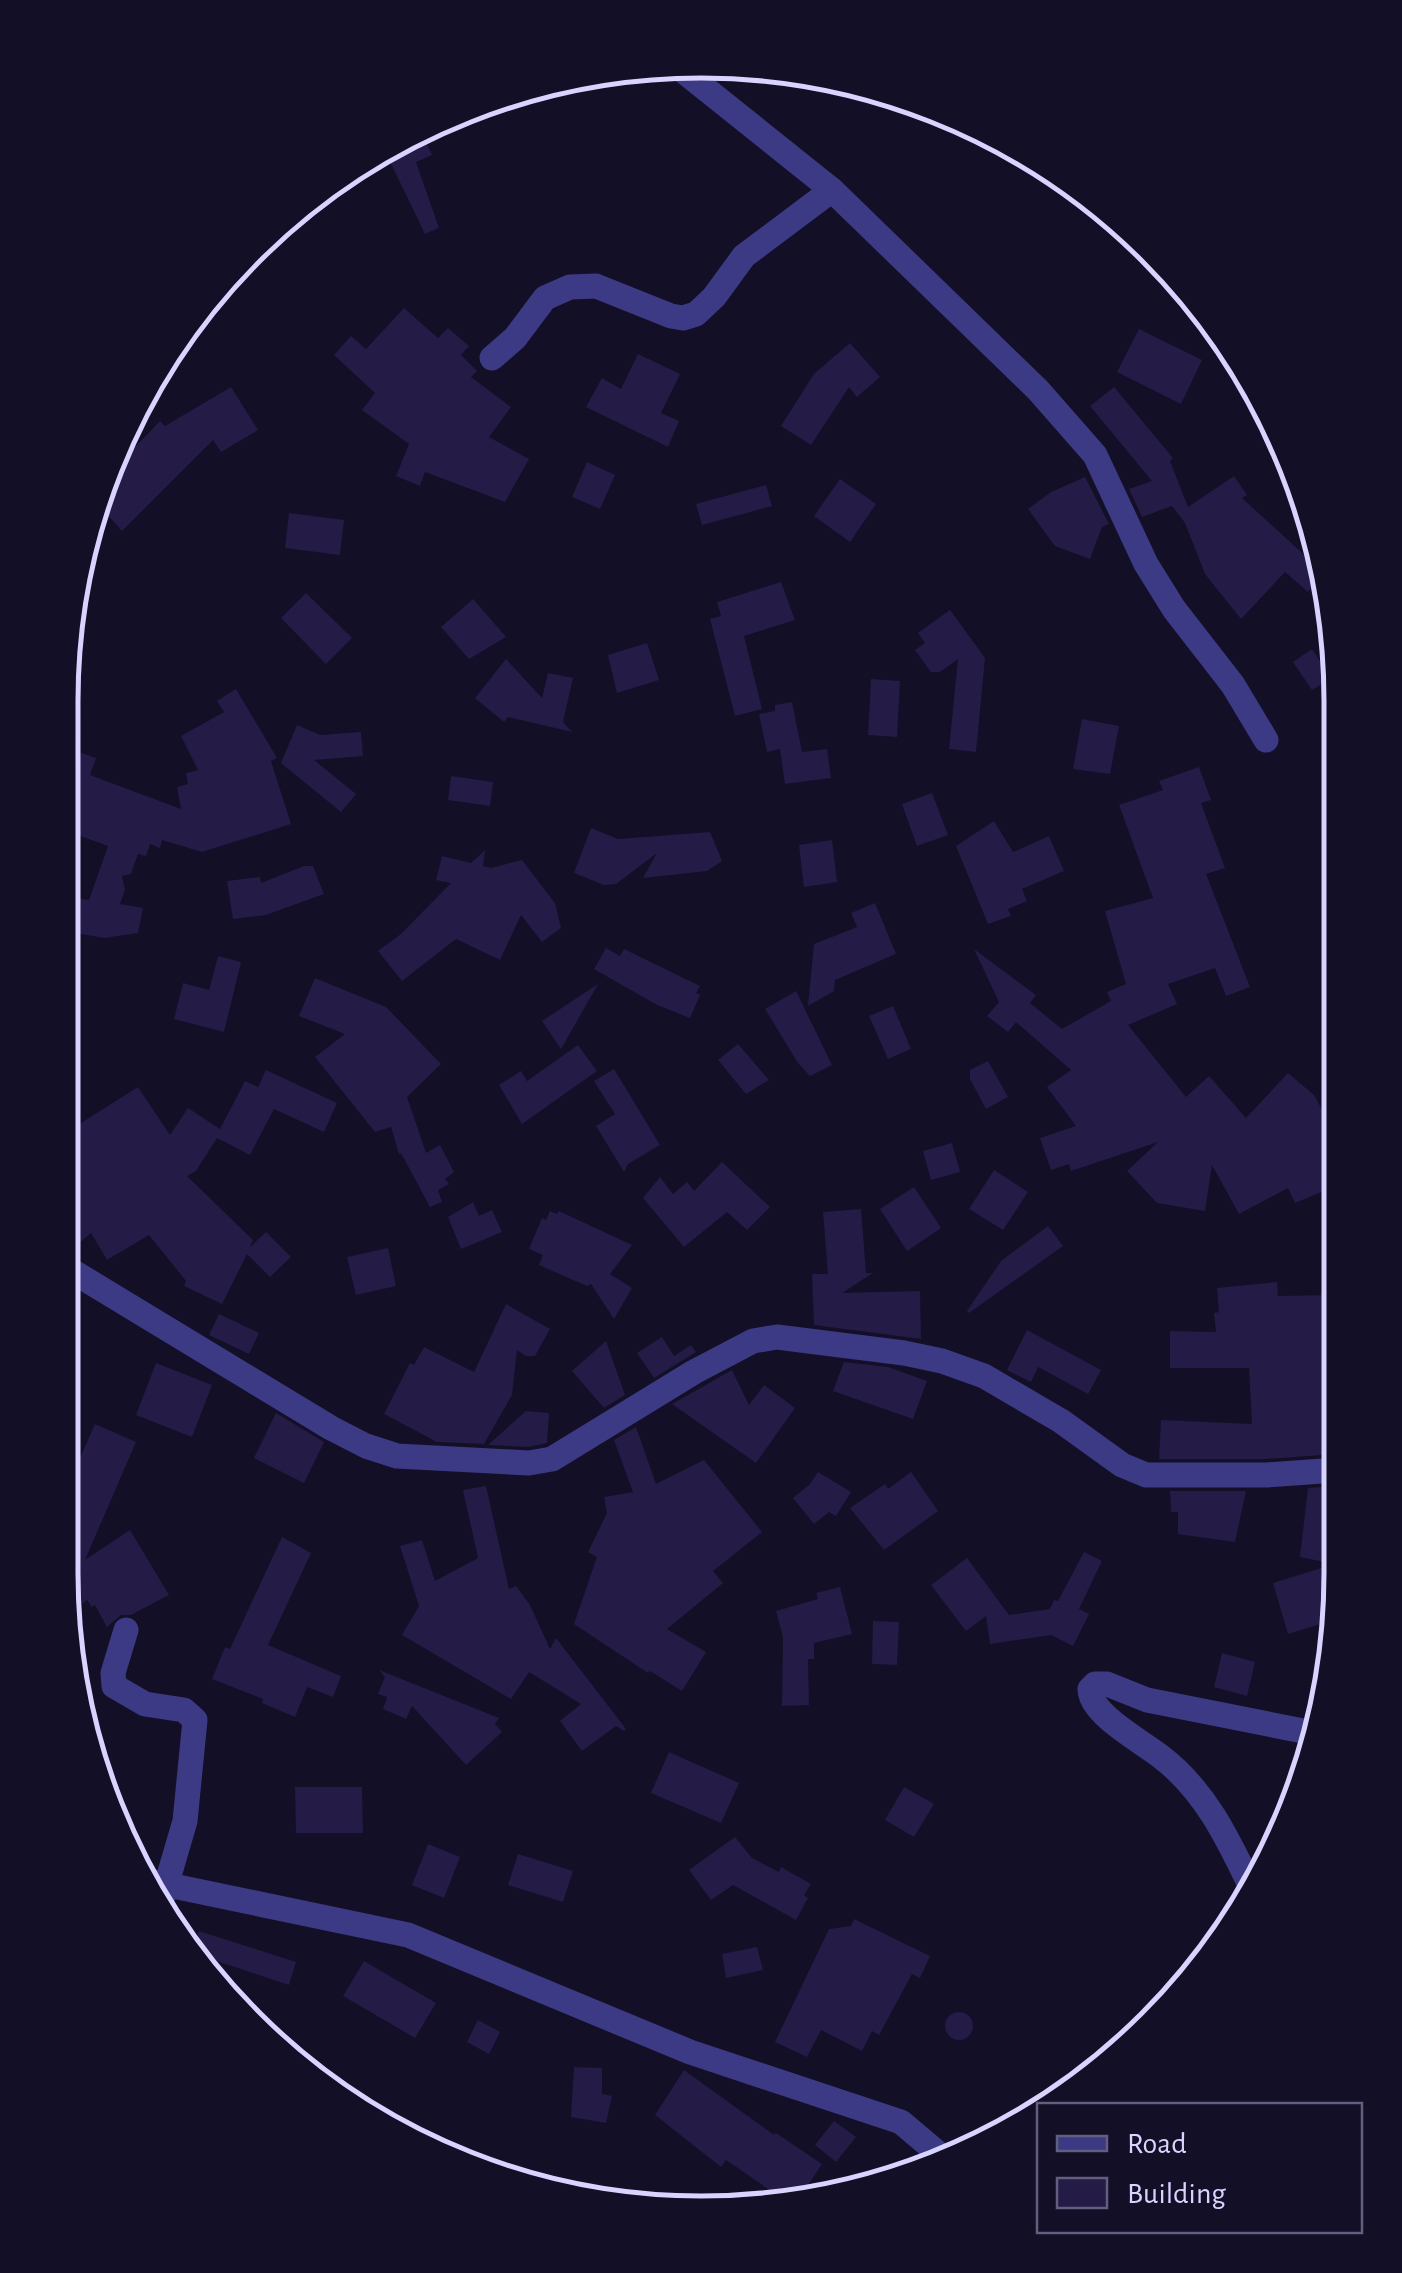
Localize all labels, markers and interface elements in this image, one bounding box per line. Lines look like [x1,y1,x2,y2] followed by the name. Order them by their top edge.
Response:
[1037,2103,1362,2233] legend
[1127,2129,1187,2159] text: Road
[1127,2179,1226,2209] text: Building

